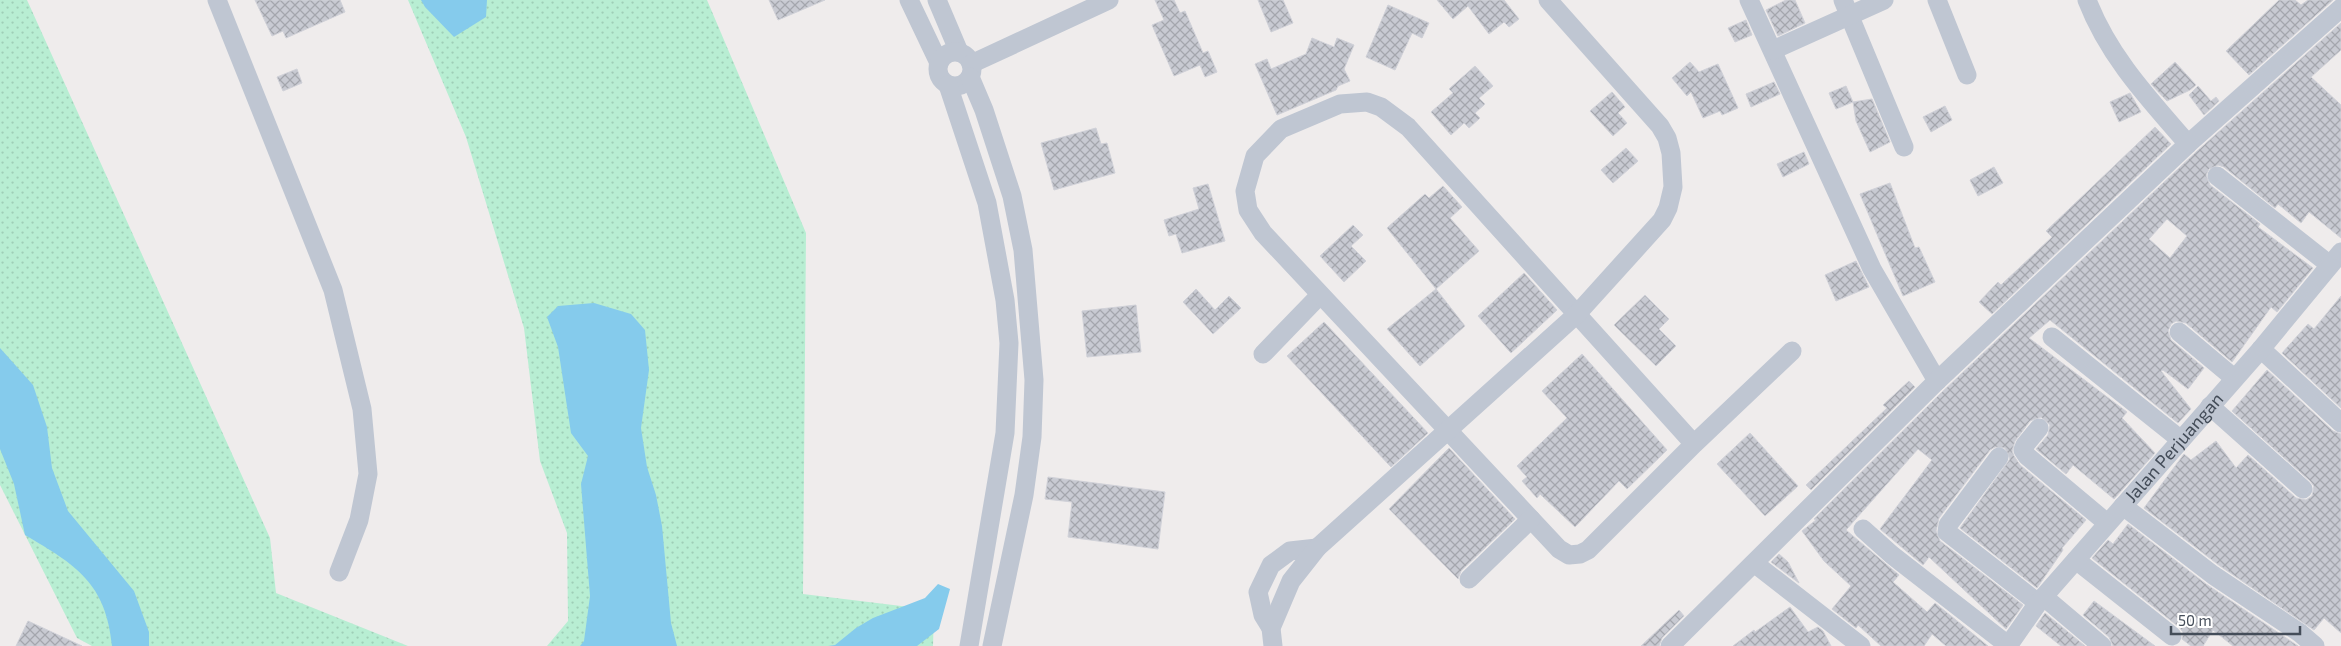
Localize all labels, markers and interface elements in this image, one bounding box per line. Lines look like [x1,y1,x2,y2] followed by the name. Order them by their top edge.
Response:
[2120,388,2228,506] street label: Jalan Perjuangan
[2171,604,2300,636] scale bar
[2178,611,2212,629] text: 50 m

